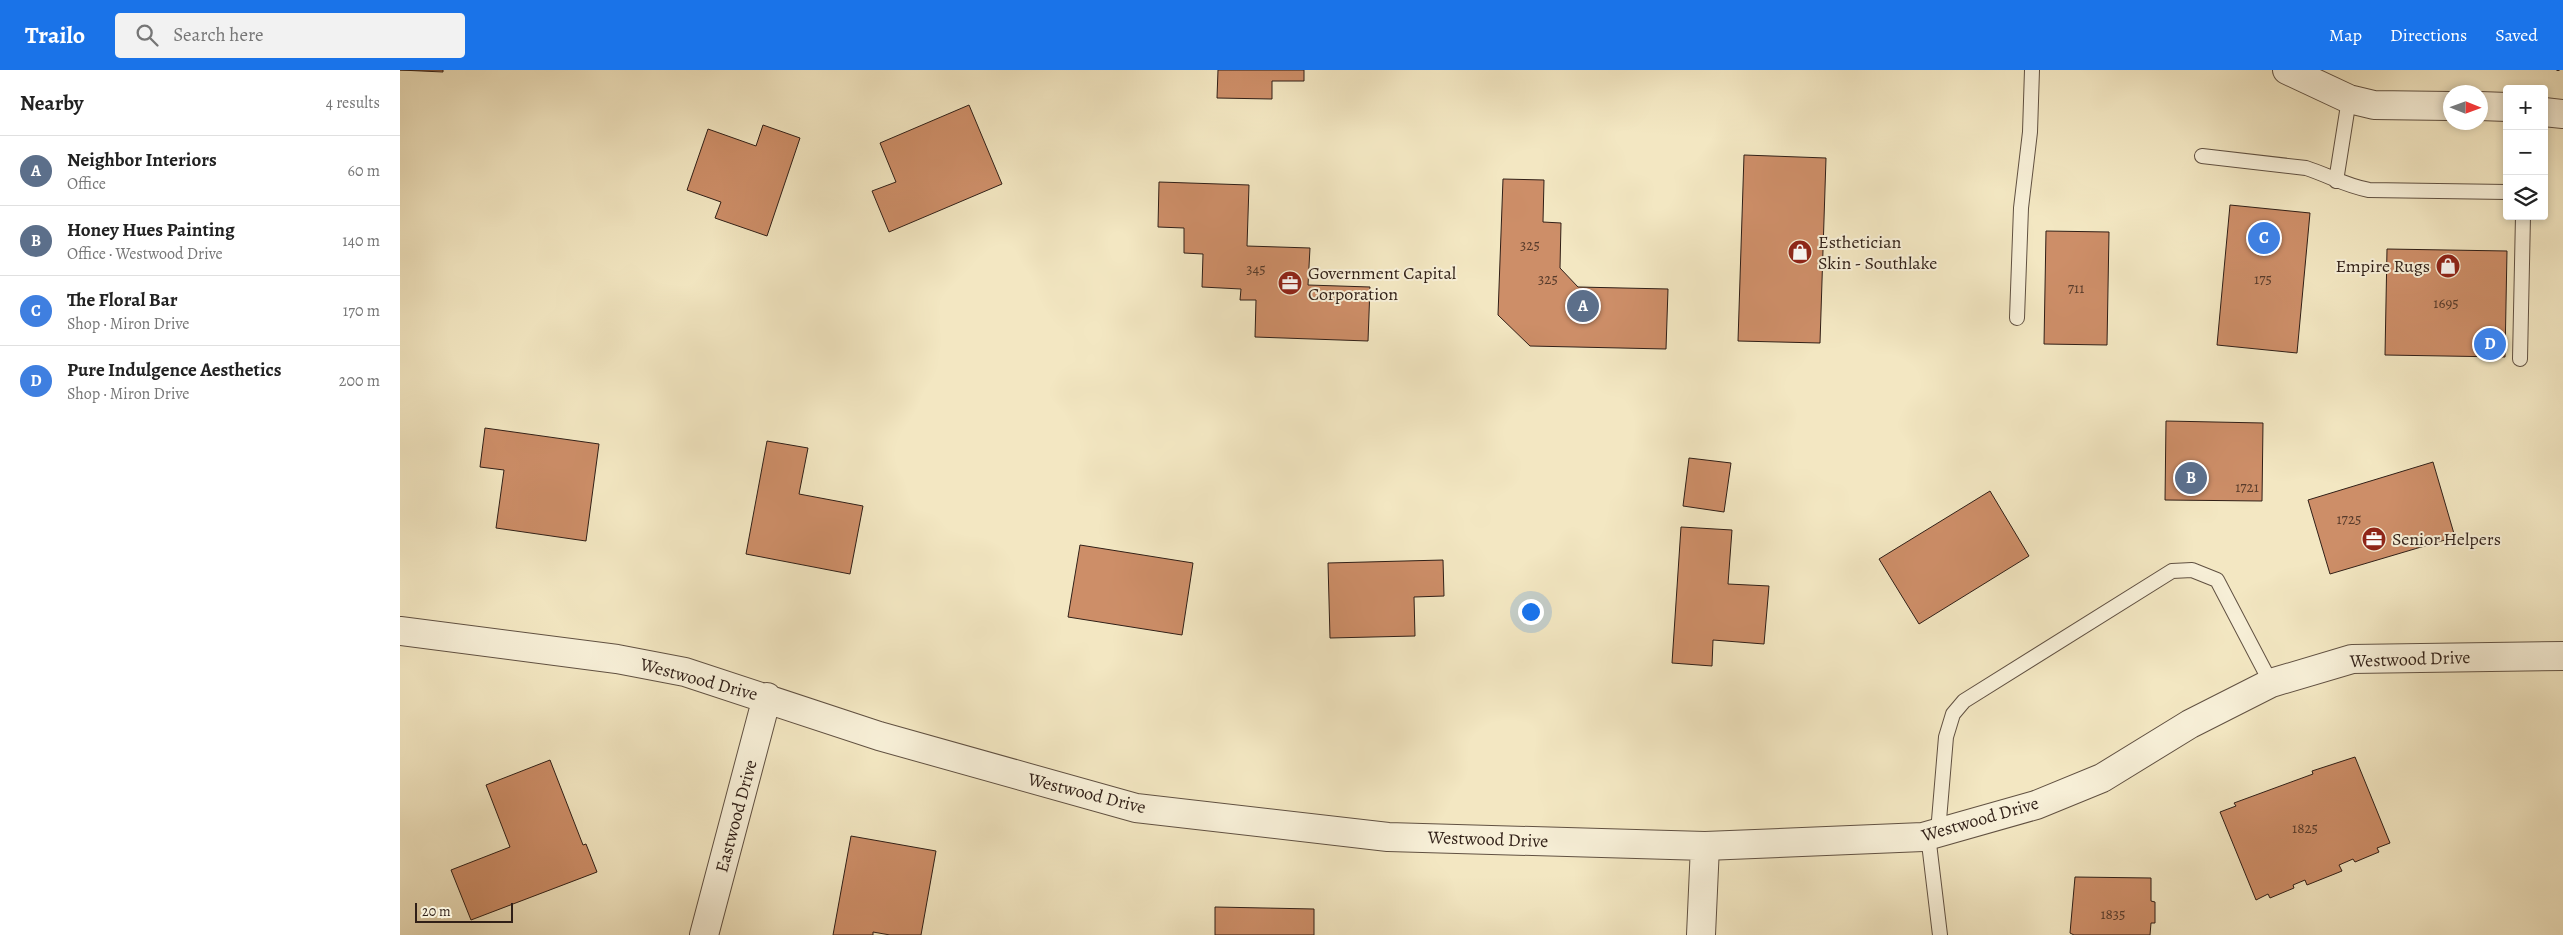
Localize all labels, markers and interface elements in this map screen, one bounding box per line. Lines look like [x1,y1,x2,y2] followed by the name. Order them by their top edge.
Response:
[115,13,465,58] search box
[25,19,85,51] text: Trailo
[133,21,161,49] icon: search
[173,22,264,48] text: Search here
[2329,23,2362,47] text: Map
[2390,23,2467,47] text: Directions
[2495,23,2538,47] text: Saved
[2443,85,2488,130] north arrow
[2503,85,2548,220] map controls
[2503,85,2548,130] button: +
[20,89,83,117] text: Nearby
[326,92,380,114] text: 4 results
[2503,130,2548,175] button: −
[67,147,217,173] text: Neighbor Interiors
[31,160,41,182] text: A
[348,160,380,182] text: 60 m
[67,173,106,195] text: Office
[2503,175,2548,220] button: layers
[67,217,235,243] text: Honey Hues Painting
[2248,219,2280,257] pin: C
[31,230,41,252] text: B
[342,230,380,252] text: 140 m
[1818,230,1937,275] place label: Esthetician Skin - Southlake
[1520,235,1540,255] house number: 325
[1787,239,1813,265] shop icon: Esthetician Skin - Southlake
[67,243,223,265] text: Office · Westwood Drive
[2435,253,2461,279] shop icon: Empire Rugs
[2336,254,2430,278] place label: Empire Rugs
[1246,259,1266,279] house number: 345
[1308,261,1457,306] place label: Government Capital Corporation
[1538,269,1558,289] house number: 325
[2254,269,2272,289] house number: 175
[1277,270,1303,296] office icon: Government Capital Corporation
[2068,278,2084,298] house number: 711
[67,287,178,313] text: The Floral Bar
[1567,287,1599,325] pin: A
[2433,293,2459,313] house number: 1695
[31,300,41,322] text: C
[343,300,380,322] text: 170 m
[67,313,189,335] text: Shop · Miron Drive
[2474,325,2506,363] pin: D
[67,357,281,383] text: Pure Indulgence Aesthetics
[30,370,42,392] text: D
[339,370,380,392] text: 200 m
[67,383,189,405] text: Shop · Miron Drive
[2175,459,2207,497] pin: B
[2235,477,2259,497] house number: 1721
[2336,509,2362,529] house number: 1725
[2361,526,2387,552] office icon: Senior Helpers
[2392,527,2501,551] place label: Senior Helpers
[1518,599,1544,625] your location
[2348,645,2471,673] street label: Westwood Drive
[637,652,760,706] street label: Westwood Drive
[709,757,763,875] street label: Eastwood Drive
[1025,767,1148,819] street label: Westwood Drive
[1918,791,2041,847] street label: Westwood Drive
[2292,818,2318,838] house number: 1825
[1426,825,1549,853] street label: Westwood Drive
[415,900,512,923] scale bar
[422,902,451,921] text: 20 m
[2100,904,2126,924] house number: 1835

